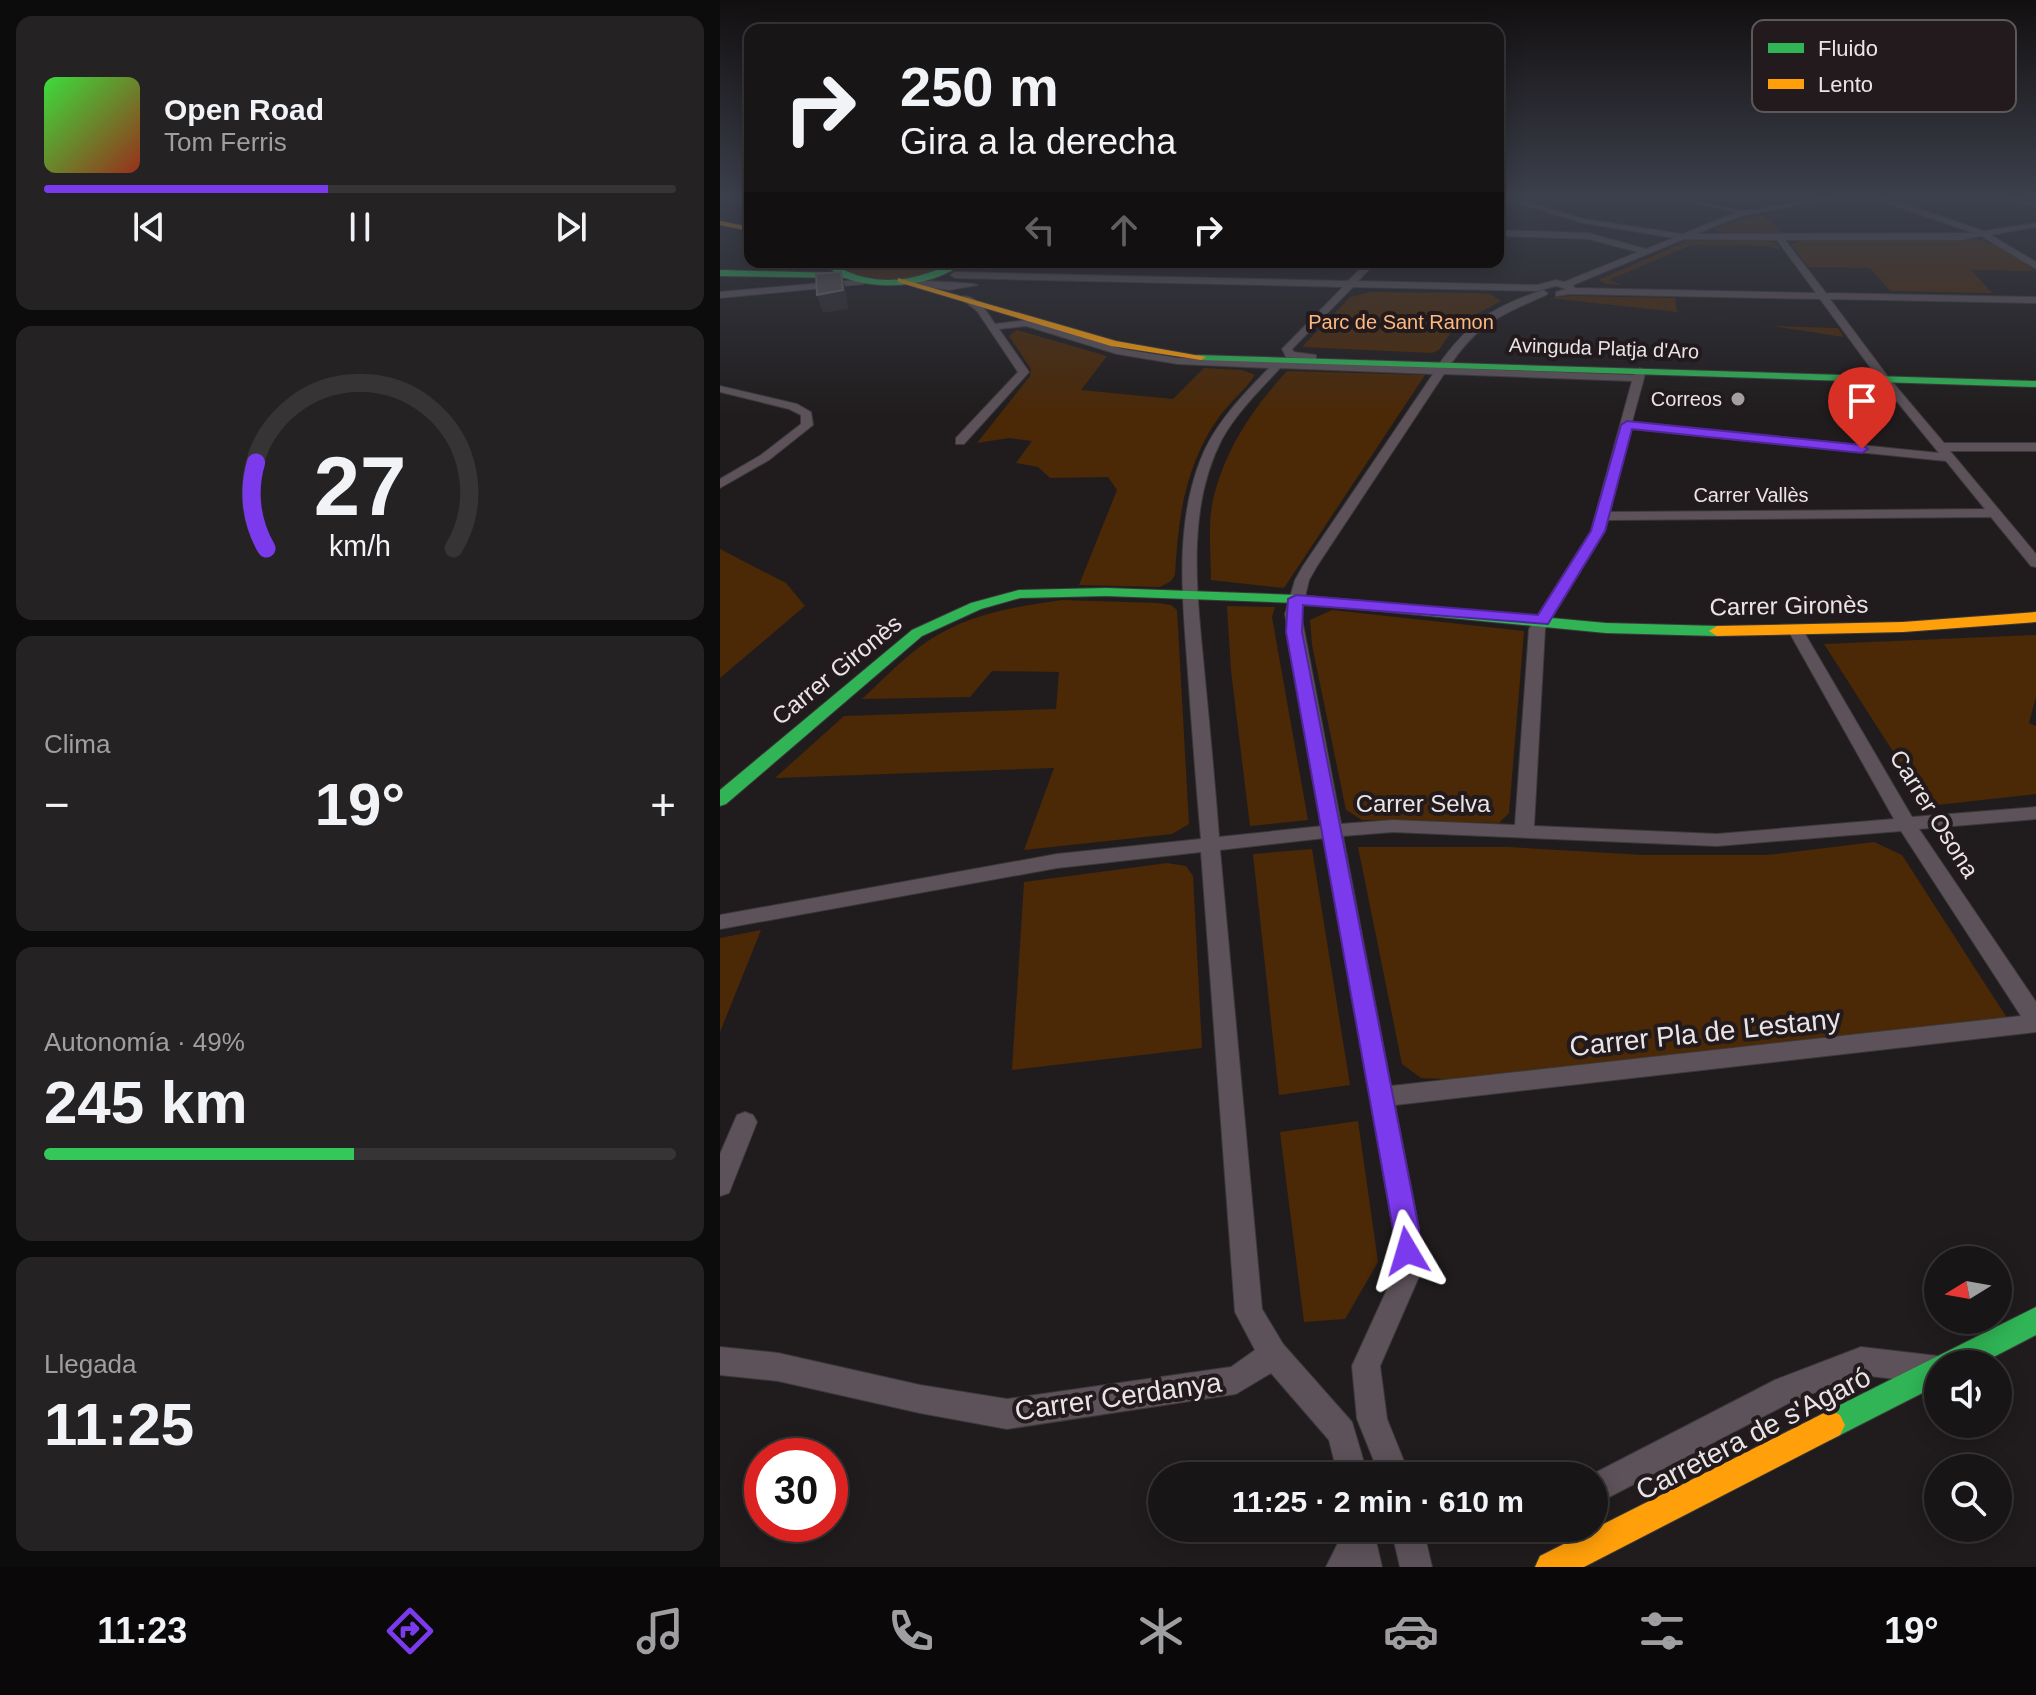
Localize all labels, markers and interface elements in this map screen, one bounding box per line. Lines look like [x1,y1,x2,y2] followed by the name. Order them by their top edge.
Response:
[1752,20,2016,112] legend
[1818,36,1878,61] text: Fluido
[900,55,1059,118] text: 250 m
[768,56,872,160] icon: right
[1818,72,1873,97] text: Lento
[164,93,324,126] text: Open Road
[900,121,1176,162] text: Gira a la derecha
[164,127,287,157] text: Tom Ferris
[127,205,171,249] icon: previous
[338,205,382,249] icon: pause
[549,205,593,249] icon: next
[1018,208,1062,252] icon: left
[1102,208,1146,252] icon: ahead
[1186,208,1230,252] icon: right
[1308,311,1494,333] park label: Parc de Sant Ramon
[1509,334,1699,362] street label: Avinguda Platja d'Aro
[1828,367,1896,449] pin
[1840,379,1884,423] icon: arrive
[1651,388,1722,410] place label: Correos
[1729,390,1747,408] marker: Correos
[314,440,406,533] text: 27
[1693,484,1809,506] street label: Carrer Vallès
[329,530,391,562] text: km/h
[1709,591,1869,620] street label: Carrer Gironès
[767,609,907,730] street label: Carrer Gironès
[44,729,110,759] text: Clima
[1884,745,1985,883] street label: Carrer Osona
[315,771,405,838] text: 19°
[44,780,70,829] text: −
[650,780,676,829] text: +
[1356,790,1491,817] street label: Carrer Selva
[1568,1003,1842,1062] street label: Carrer Pla de Ľestany
[44,1027,245,1057] text: Autonomía · 49%
[44,1069,248,1136] text: 245 km
[1365,1209,1449,1293] position arrow
[1924,1246,2012,1334] north arrow
[1924,1246,2012,1542] map controls
[44,1349,137,1379] text: Llegada
[1924,1350,2012,1438] button: sound
[1631,1361,1876,1506] street label: Carretera de s'Agaró
[1013,1367,1224,1426] street label: Carrer Cerdanya
[44,1391,194,1458] text: 11:25
[744,1438,848,1542] speed limit sign: 30
[1924,1454,2012,1542] button: search
[1232,1485,1524,1518] text: 11:25 · 2 min · 610 m
[382,1603,438,1659] icon: directions
[632,1603,688,1659] icon: music
[883,1603,939,1659] icon: phone
[1133,1603,1189,1659] icon: climate
[1383,1603,1439,1659] icon: car
[1634,1603,1690,1659] icon: filters
[97,1610,187,1651] text: 11:23
[1884,1610,1939,1651] text: 19°

